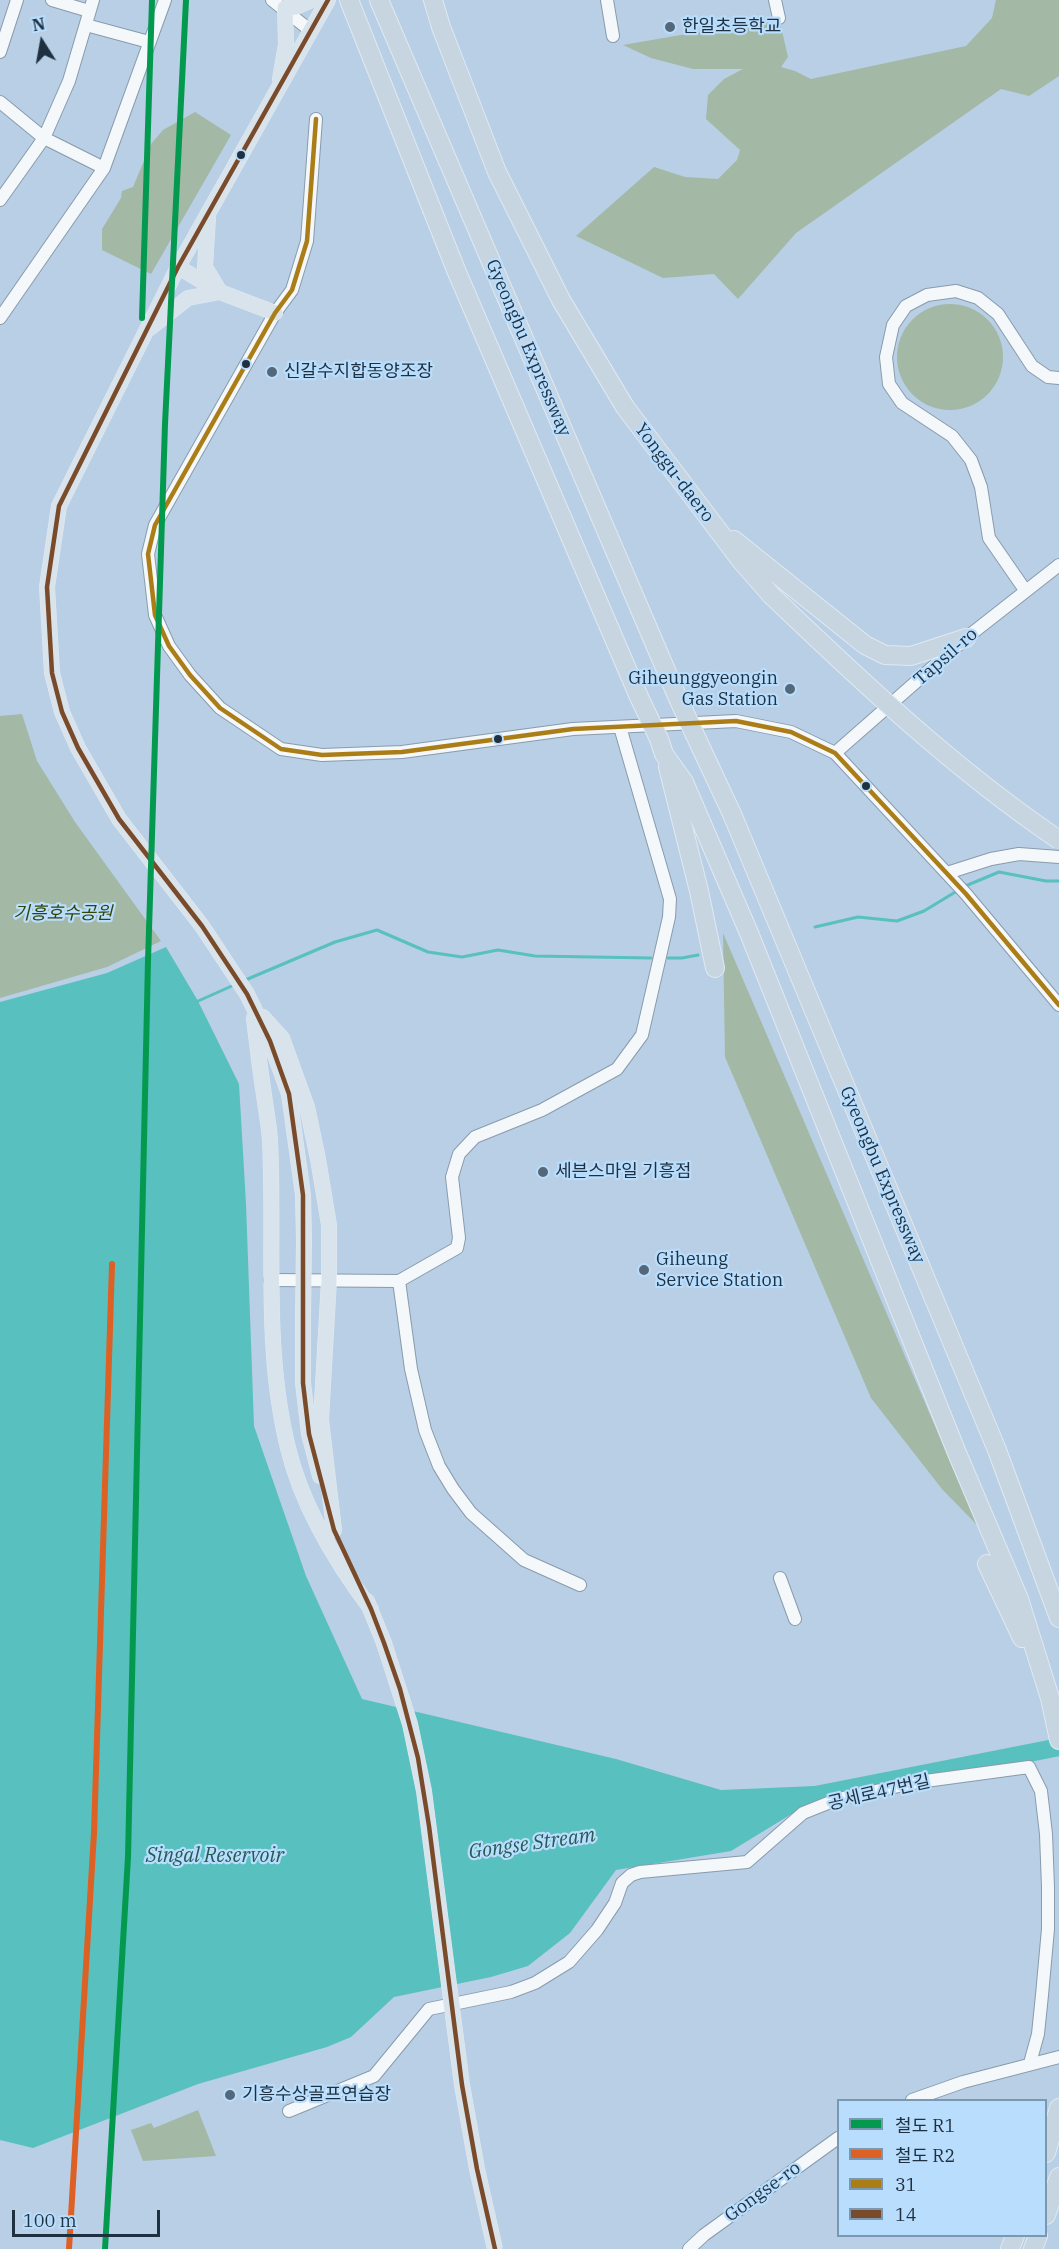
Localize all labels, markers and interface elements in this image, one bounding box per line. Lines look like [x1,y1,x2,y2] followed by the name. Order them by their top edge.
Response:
[12,12,72,72] north arrow
[30,13,47,35] text: N
[682,16,781,38] place label: 한일초등학교
[663,20,677,34] marker: 한일초등학교
[235,149,247,161] unlabelled marker
[481,256,575,440] street label: Gyeongbu Expressway
[240,358,252,370] unlabelled marker
[284,361,433,383] place label: 신갈수지합동양조장
[265,365,279,379] marker: 신갈수지합동양조장
[630,419,718,527] street label: Yonggu-daero
[910,624,982,690] street label: Tapsil-ro
[628,668,778,710] place label: Giheunggyeongin Gas Station
[783,682,797,696] marker: Giheunggyeongin Gas Station
[492,733,504,745] unlabelled marker
[860,780,872,792] unlabelled marker
[13,903,113,925] park label: 기흥호수공원
[835,1083,929,1267] street label: Gyeongbu Expressway
[555,1161,692,1183] place label: 세븐스마일 기흥점
[536,1165,550,1179] marker: 세븐스마일 기흥점
[656,1249,783,1292] place label: Giheung Service Station
[637,1263,651,1277] marker: Giheung Service Station
[826,1771,932,1815] street label: 공세로47번길
[467,1823,597,1865] water label: Gongse Stream
[146,1844,284,1868] water label: Singal Reservoir
[242,2084,391,2106] place label: 기흥수상골프연습장
[223,2088,237,2102] marker: 기흥수상골프연습장
[837,2099,1047,2237] legend
[895,2114,955,2137] text: 철도 R1
[895,2144,955,2167] text: 철도 R2
[721,2157,805,2227] street label: Gongse-ro
[895,2173,917,2196] text: 31
[15,2198,164,2236] scale bar
[895,2203,917,2226] text: 14
[23,2209,77,2232] text: 100 m

